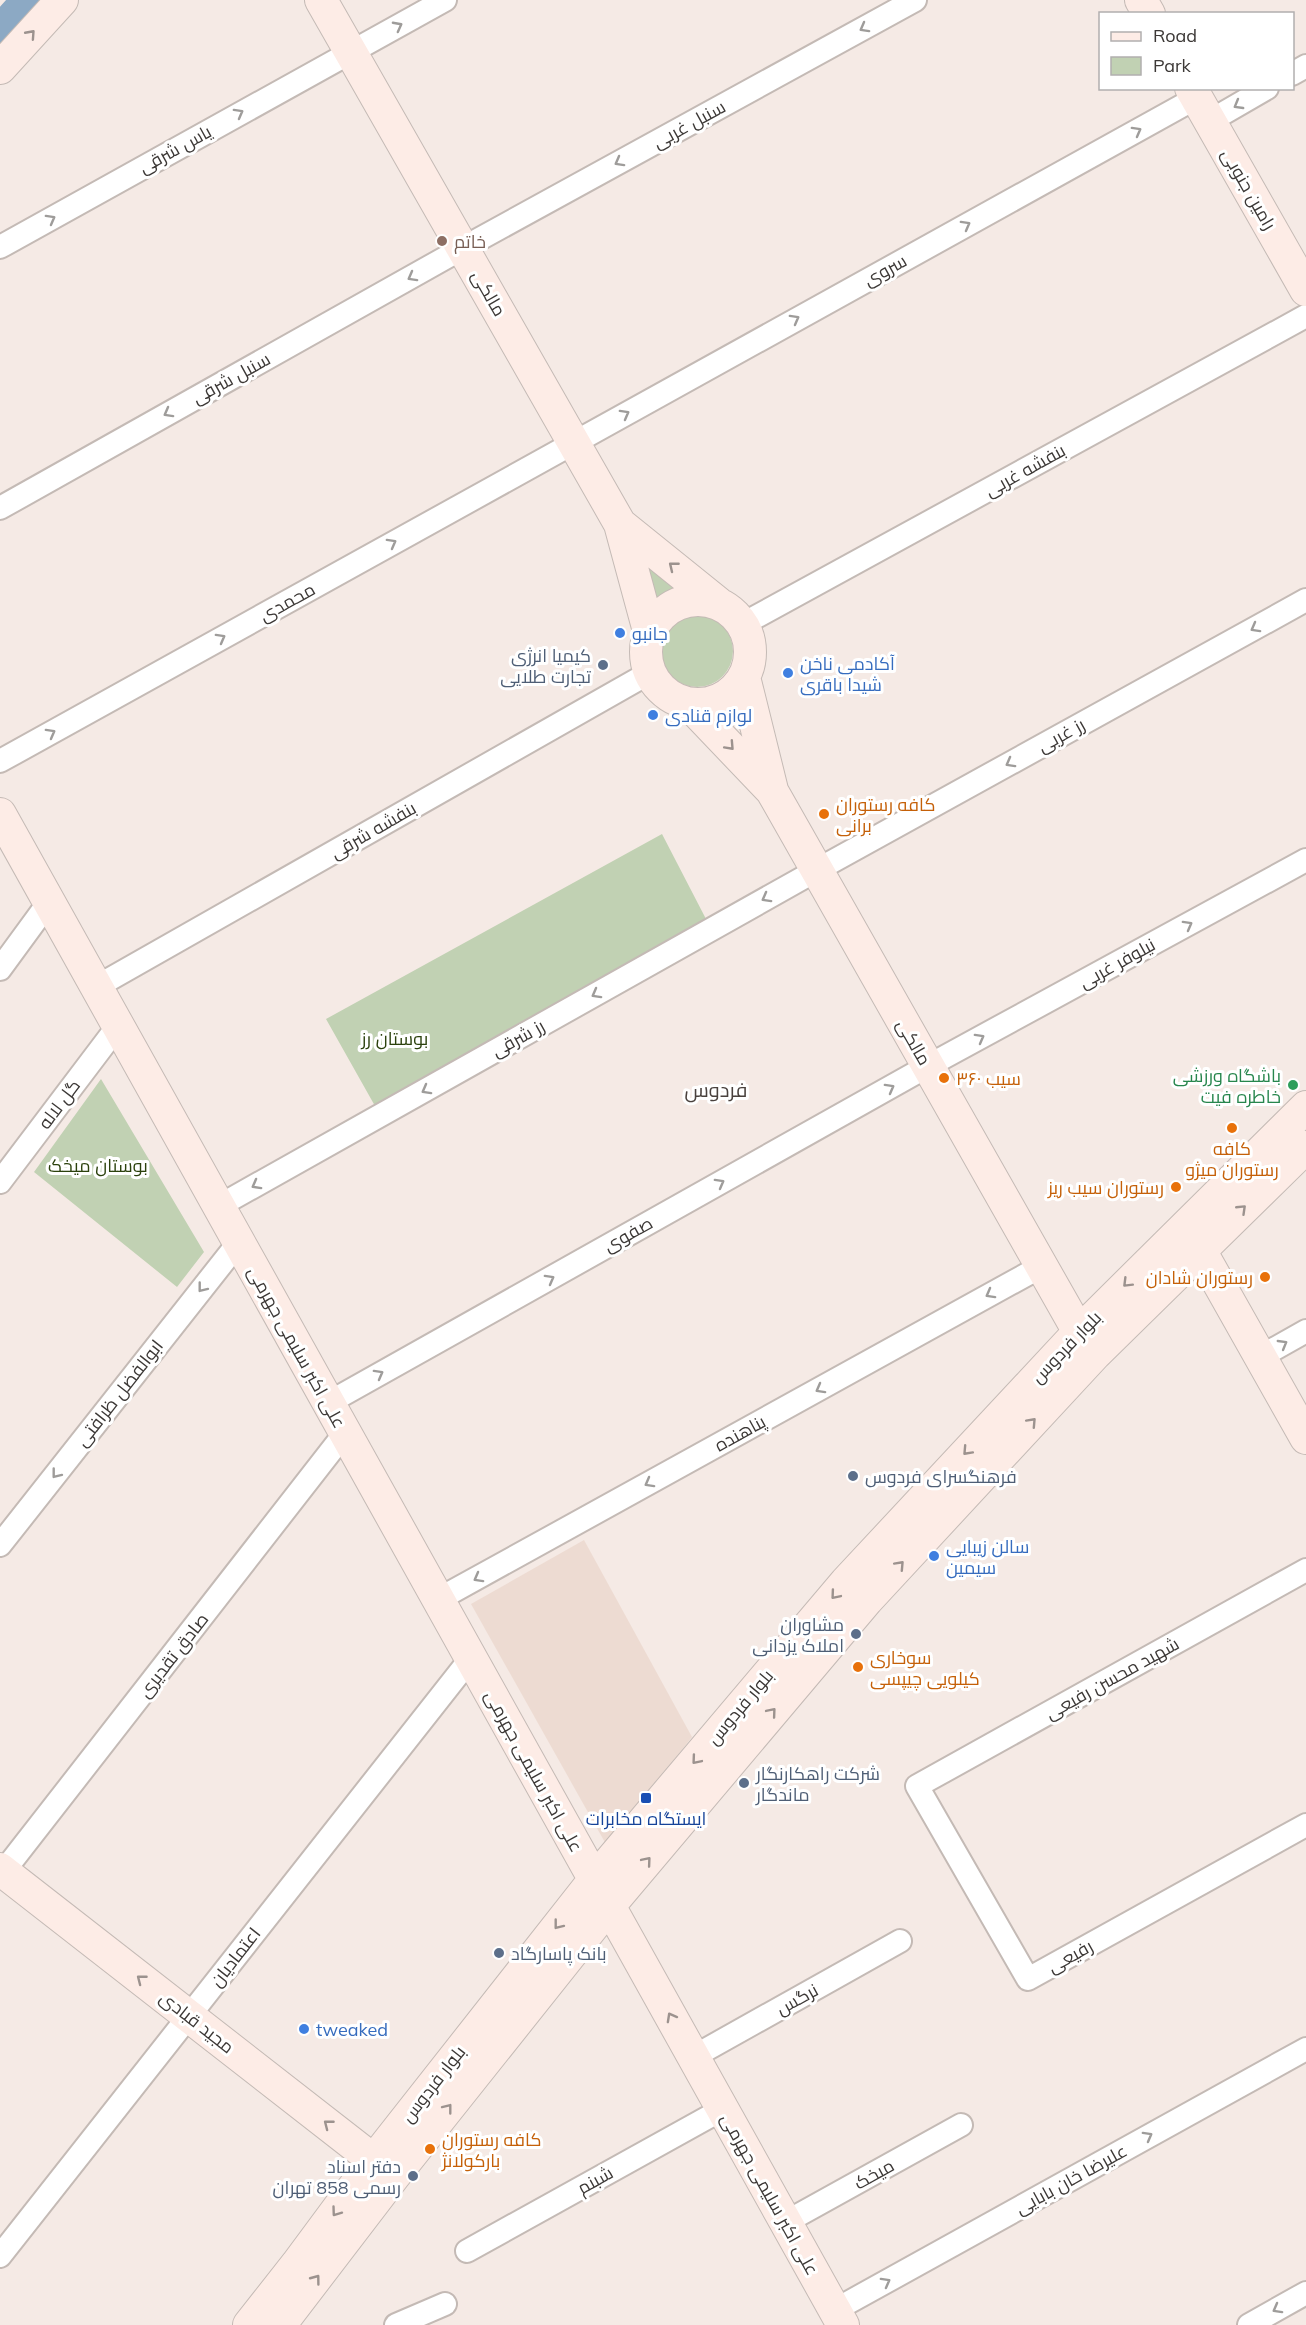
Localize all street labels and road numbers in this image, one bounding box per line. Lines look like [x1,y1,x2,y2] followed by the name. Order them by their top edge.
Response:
[649,95,729,153] street label: سنبل غربی
[135,119,216,178] street label: یاس شرقی
[1217,144,1281,234] street label: رامین جنوبی
[859,249,911,291] street label: سروی
[467,266,511,320] street label: مالکی
[188,347,274,409] street label: سنبل شرقی
[981,438,1069,502] street label: بنفشه غربی
[255,577,319,627] street label: محمدی
[1033,713,1089,757] street label: رز غربی
[326,796,420,864] street label: بنفشه شرقی
[1075,933,1159,993] street label: نیلوفر غربی
[487,1014,549,1062] street label: رز شرقی
[892,1015,936,1069] street label: مالکی
[33,1075,85,1133] street label: گل لاله
[599,1211,657,1257] street label: صفوی
[243,1262,351,1432] street label: علی اکبر سلیمی جهرمی
[1026,1306,1106,1388] street label: بلوار فردوس
[70,1335,168,1451] street label: ابوالفضل ظرافتی
[710,1409,770,1457] street label: پناهنده
[133,1608,214,1703] street label: صادق تقدیری
[1041,1632,1183,1724] street label: شهید محسن رفیعی
[702,1665,778,1749] street label: بلوار فردوس
[480,1686,588,1856] street label: علی اکبر سلیمی جهرمی
[205,1923,265,1991] street label: اعتمادیان
[1043,1934,1097,1978] street label: رفیعی
[772,1978,822,2020] street label: نرگس
[155,1986,239,2058] street label: مجید قبادی
[396,2041,470,2127] street label: بلوار فردوس
[716,2109,824,2279] street label: علی اکبر سلیمی جهرمی
[1011,2139,1131,2219] street label: علیرضا خان بابایی
[850,2154,898,2194] street label: میخک
[573,2161,617,2200] street label: شبنم

